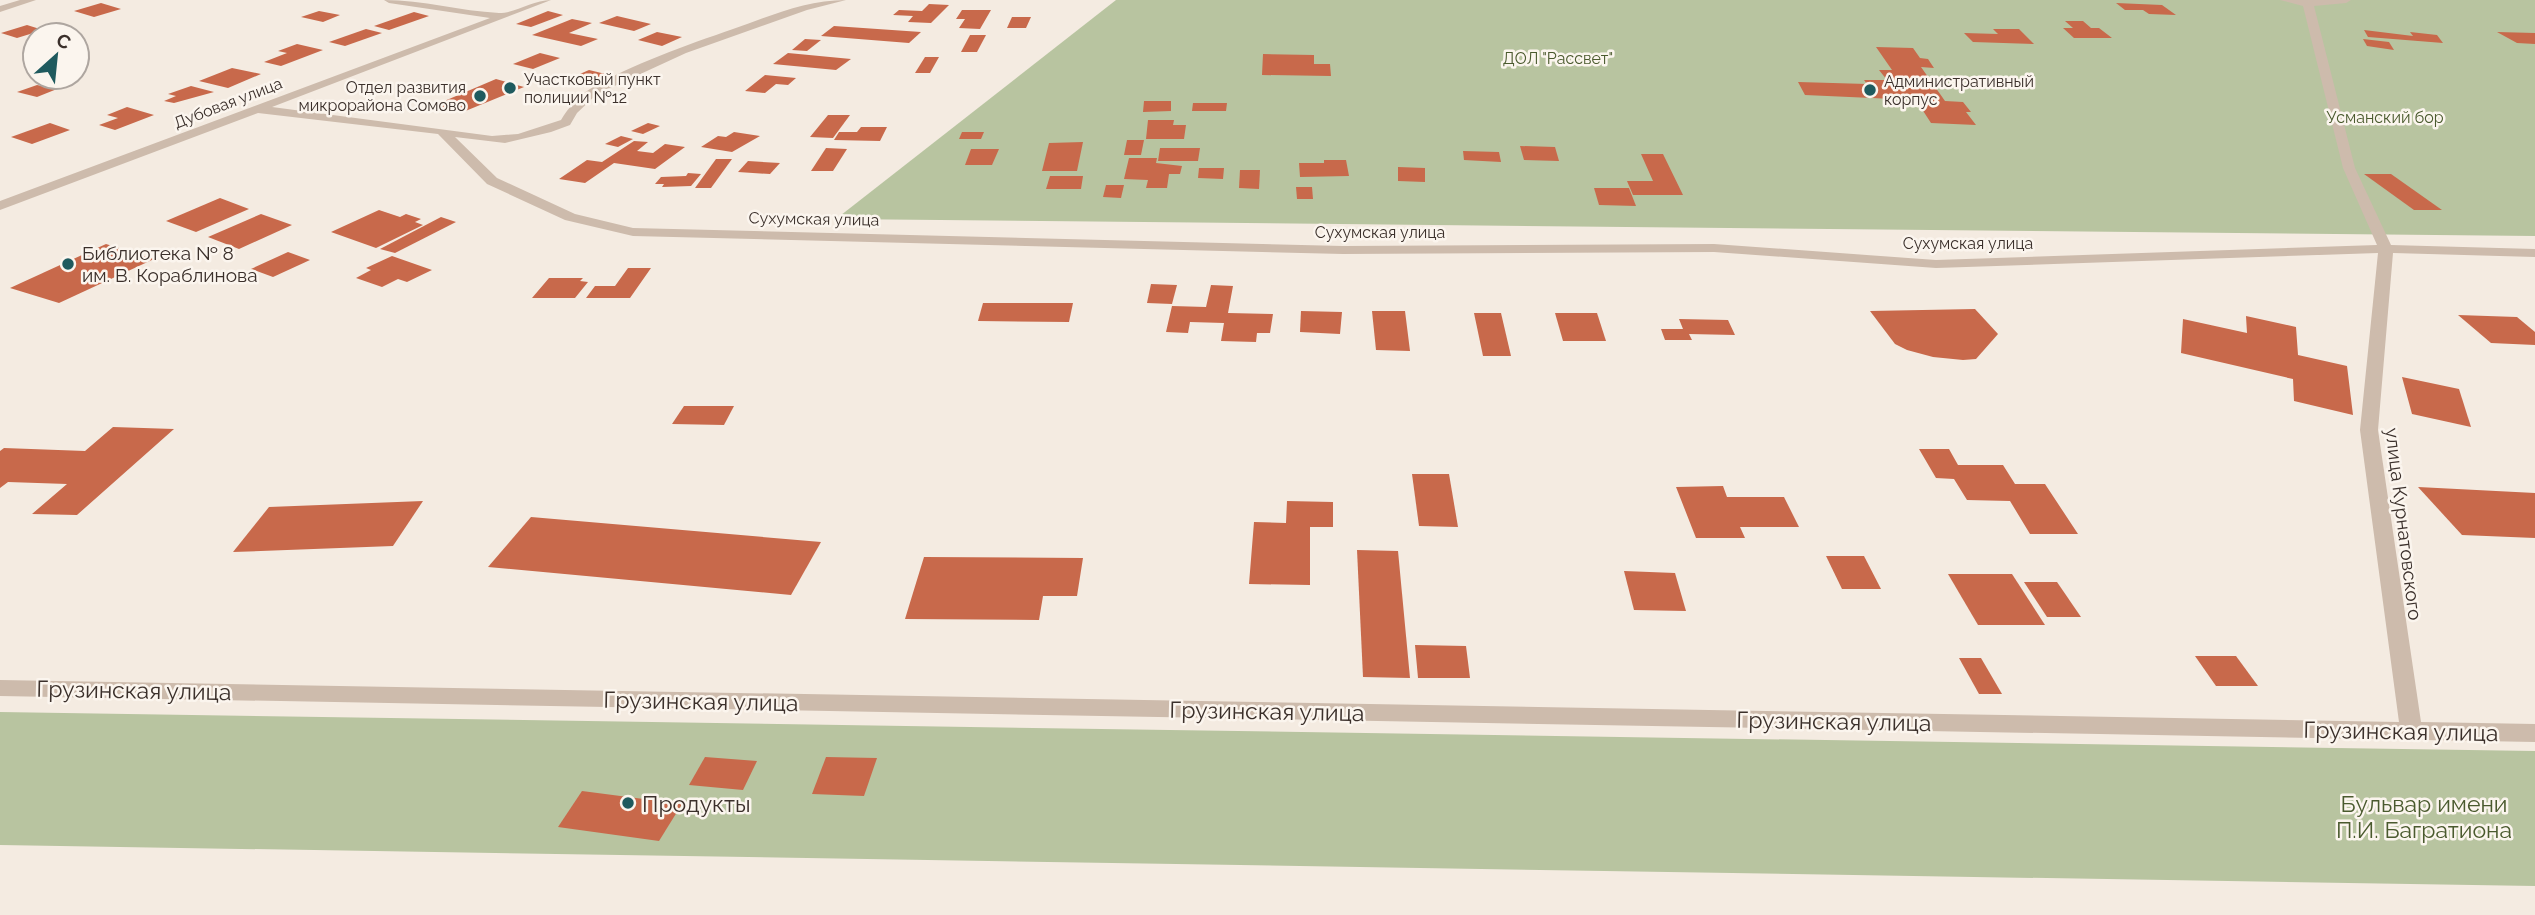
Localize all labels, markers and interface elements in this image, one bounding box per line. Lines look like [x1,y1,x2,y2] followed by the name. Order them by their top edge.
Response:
[21,21,91,91] north arrow
[53,28,75,54] text: С
[1503,49,1613,68] park label: ДОЛ "Рассвет"
[524,70,661,107] place label: Участковый пункт полиции №12
[1884,72,2034,109] place label: Административный корпус
[171,74,285,132] street label: Дубовая улица
[299,78,466,115] place label: Отдел развития микрорайона Сомово
[502,80,518,96] marker: Участковый пункт полиции №12
[1862,82,1878,98] marker: Административный корпус
[472,88,488,104] marker: Отдел развития микрорайона Сомово
[2326,108,2444,127] park label: Усманский бор
[749,208,879,230] street label: Сухумская улица
[1315,223,1445,242] street label: Сухумская улица
[1903,234,2033,253] street label: Сухумская улица
[82,242,258,286] place label: Библиотека № 8 им. В. Кораблинова
[60,256,76,272] marker: Библиотека № 8 им. В. Кораблинова
[2381,426,2427,622] street label: улица Курнатовского
[36,675,232,705] street label: Грузинская улица
[603,686,799,716] street label: Грузинская улица
[1169,696,1365,726] street label: Грузинская улица
[1736,706,1932,736] street label: Грузинская улица
[2303,716,2499,746] street label: Грузинская улица
[642,790,751,817] place label: Продукты
[2336,790,2512,843] park label: Бульвар имени П.И. Багратиона
[620,795,636,811] marker: Продукты

